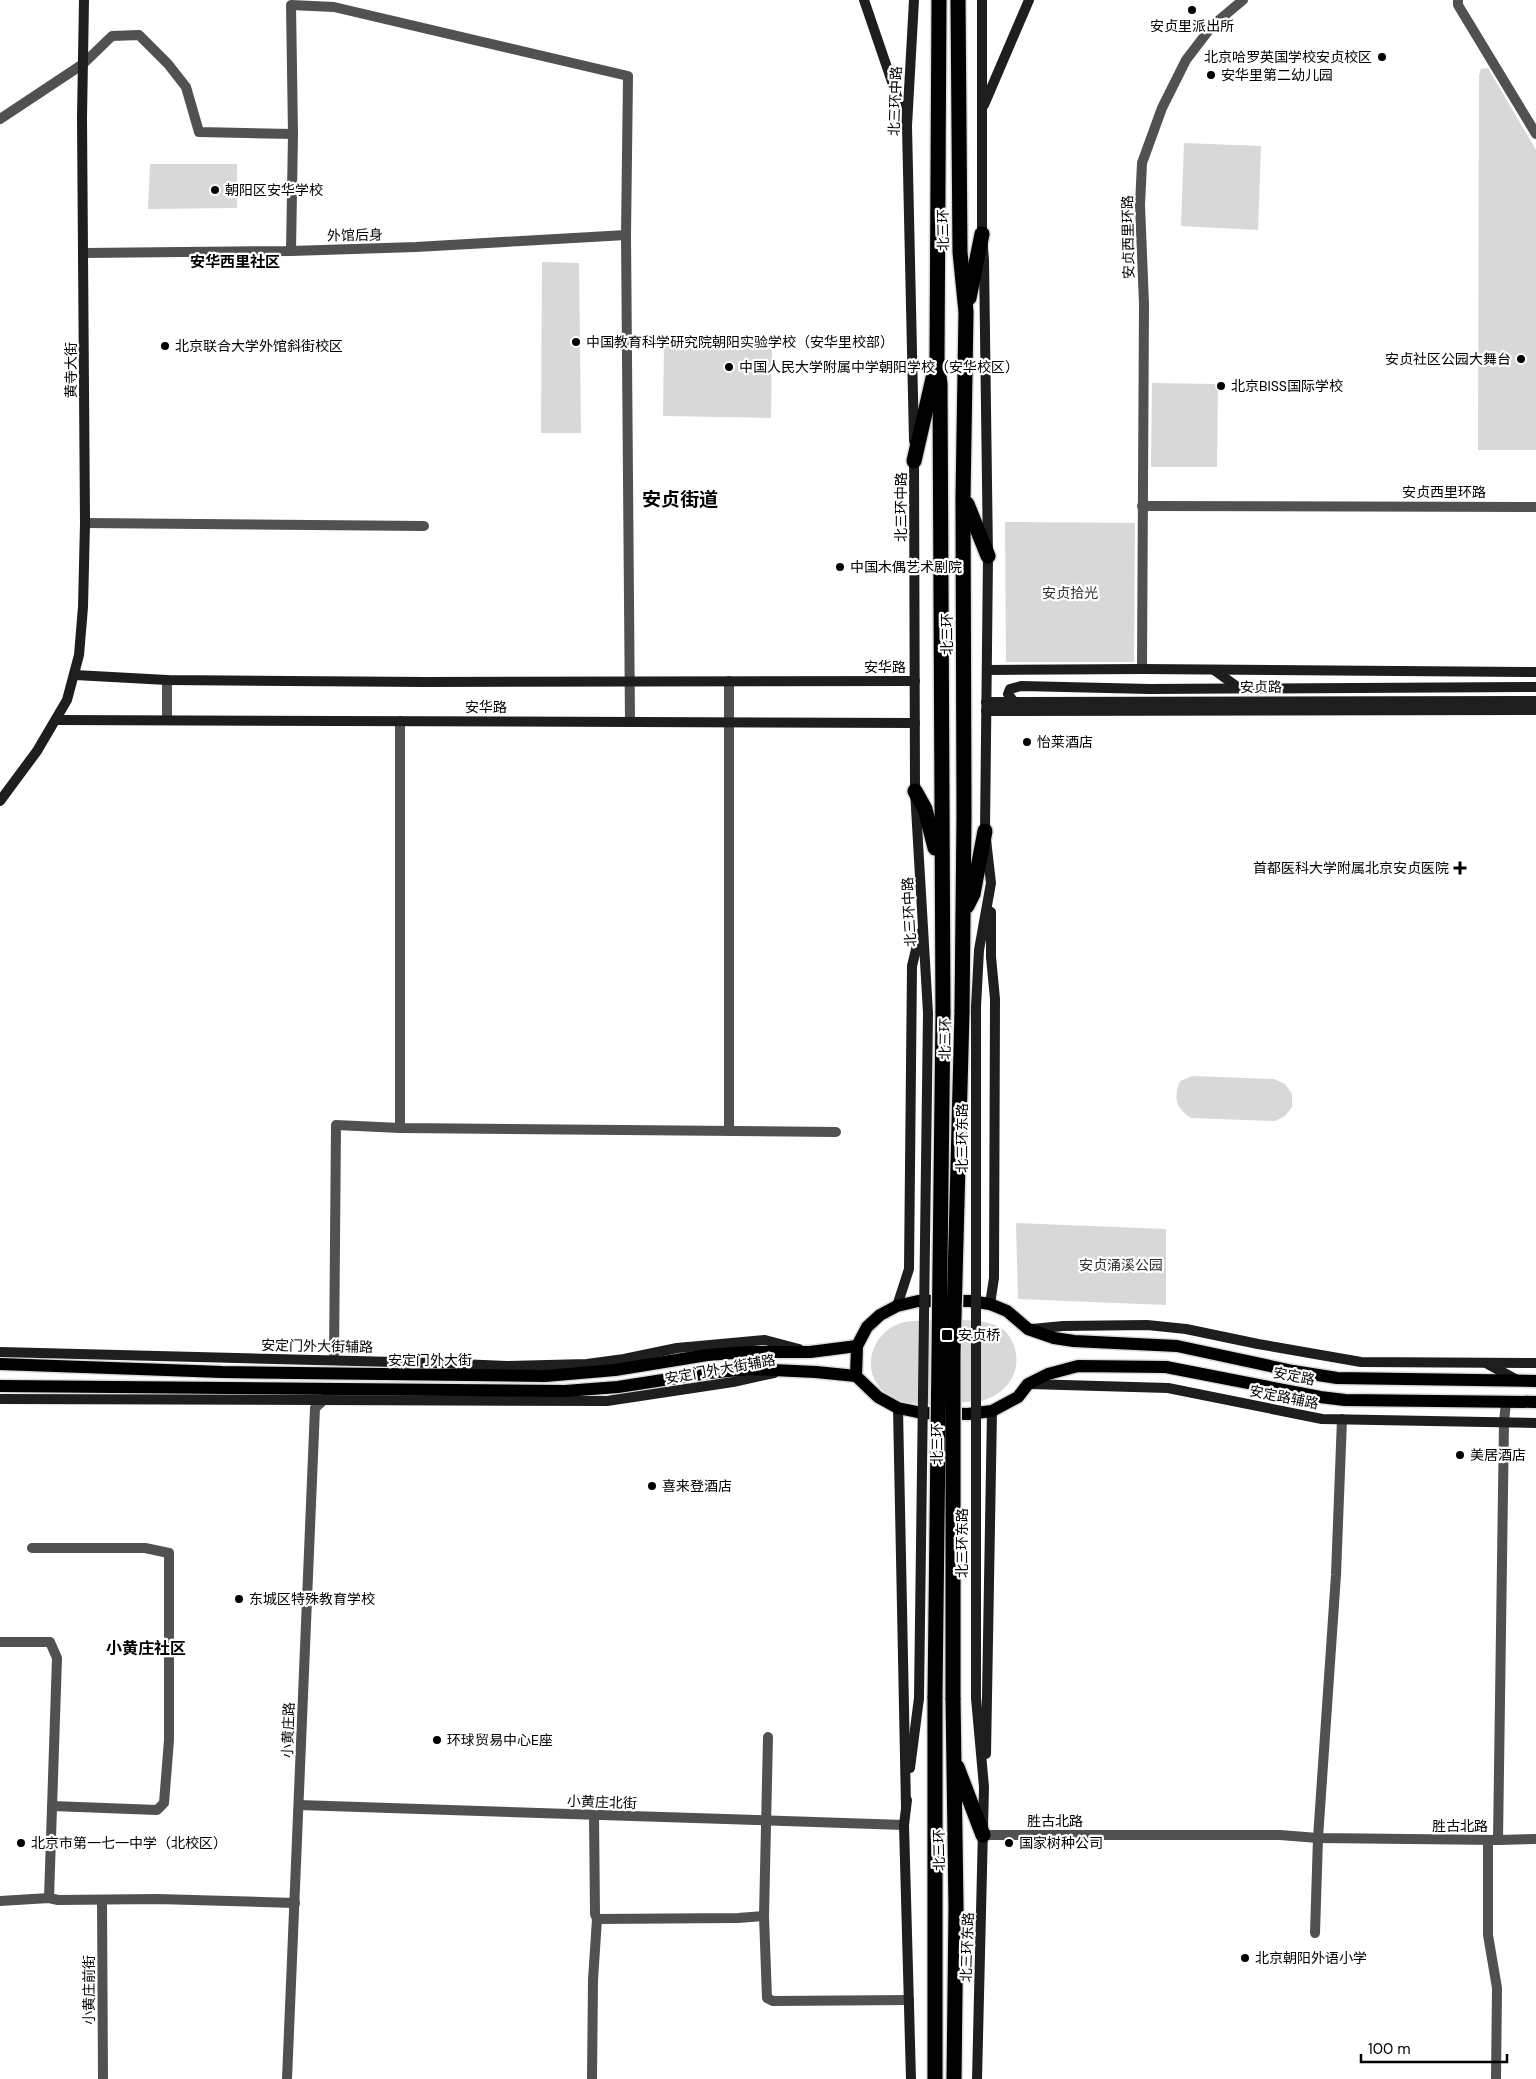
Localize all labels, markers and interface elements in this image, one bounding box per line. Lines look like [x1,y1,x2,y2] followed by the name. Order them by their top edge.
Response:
[1186,4,1198,16] marker: 安贞里派出所
[1150,17,1234,35] place label: 安贞里派出所
[1204,48,1372,66] place label: 北京哈罗英国学校安贞校区
[1376,51,1388,63] marker: 北京哈罗英国学校安贞校区
[885,66,905,136] street label: 北三环中路
[1221,66,1333,84] place label: 安华里第二幼儿园
[1205,69,1217,81] marker: 安华里第二幼儿园
[225,181,323,199] place label: 朝阳区安华学校
[209,184,221,196] marker: 朝阳区安华学校
[1118,195,1138,279] street label: 安贞西里环路
[934,209,952,251] street label: 北三环
[327,226,383,244] street label: 外馆后身
[190,252,280,272] district label: 安华西里社区
[586,333,894,351] place label: 中国教育科学研究院朝阳实验学校（安华里校部）
[570,336,582,348] marker: 中国教育科学研究院朝阳实验学校（安华里校部）
[175,337,343,355] place label: 北京联合大学外馆斜街校区
[159,340,171,352] marker: 北京联合大学外馆斜街校区
[62,342,80,398] street label: 黄寺大街
[1385,350,1511,368] place label: 安贞社区公园大舞台
[1515,353,1527,365] marker: 安贞社区公园大舞台
[739,358,1019,376] place label: 中国人民大学附属中学朝阳学校（安华校区）
[723,361,735,373] marker: 中国人民大学附属中学朝阳学校（安华校区）
[1231,377,1343,395] place label: 北京BISS国际学校
[1215,380,1227,392] marker: 北京BISS国际学校
[892,472,910,542] street label: 北三环中路
[1402,483,1486,501] street label: 安贞西里环路
[642,487,718,512] district label: 安贞街道
[850,558,962,576] place label: 中国木偶艺术剧院
[834,561,846,573] marker: 中国木偶艺术剧院
[1042,584,1098,602] park label: 安贞拾光
[938,613,956,655] street label: 北三环
[864,658,906,676] street label: 安华路
[1240,678,1282,696] street label: 安贞路
[465,698,507,716] street label: 安华路
[1037,733,1093,751] place label: 怡莱酒店
[1021,736,1033,748] marker: 怡莱酒店
[1253,859,1449,877] place label: 首都医科大学附属北京安贞医院
[1453,861,1467,875] marker: 首都医科大学附属北京安贞医院
[898,877,920,947] street label: 北三环中路
[936,1018,954,1060] street label: 北三环
[953,1103,971,1173] street label: 北三环东路
[1079,1256,1163,1274] park label: 安贞涌溪公园
[958,1326,1000,1344] place label: 安贞桥
[940,1328,954,1342] marker: 安贞桥
[261,1336,373,1356] street label: 安定门外大街辅路
[663,1350,777,1388] street label: 安定门外大街辅路
[388,1351,472,1369] street label: 安定门外大街
[1272,1363,1316,1389] street label: 安定路
[1248,1381,1320,1413] street label: 安定路辅路
[928,1423,946,1465] street label: 北三环
[1470,1446,1526,1464] place label: 美居酒店
[1454,1449,1466,1461] marker: 美居酒店
[662,1477,732,1495] place label: 喜来登酒店
[646,1480,658,1492] marker: 喜来登酒店
[953,1508,971,1578] street label: 北三环东路
[249,1590,375,1608] place label: 东城区特殊教育学校
[233,1593,245,1605] marker: 东城区特殊教育学校
[106,1638,186,1659] district label: 小黄庄社区
[278,1702,298,1758] street label: 小黄庄路
[447,1731,553,1749] place label: 环球贸易中心E座
[431,1734,443,1746] marker: 环球贸易中心E座
[567,1792,637,1812] street label: 小黄庄北街
[1027,1812,1083,1830] street label: 胜古北路
[1432,1817,1488,1835] street label: 胜古北路
[930,1829,948,1871] street label: 北三环
[31,1834,227,1852] place label: 北京市第一七一中学（北校区）
[1019,1834,1103,1852] place label: 国家树种公司
[15,1837,27,1849] marker: 北京市第一七一中学（北校区）
[1003,1837,1015,1849] marker: 国家树种公司
[957,1912,977,1982] street label: 北三环东路
[1255,1949,1367,1967] place label: 北京朝阳外语小学
[1239,1952,1251,1964] marker: 北京朝阳外语小学
[80,1955,98,2025] street label: 小黄庄前街
[1361,2032,1507,2064] scale bar
[1368,2039,1411,2059] text: 100 m

